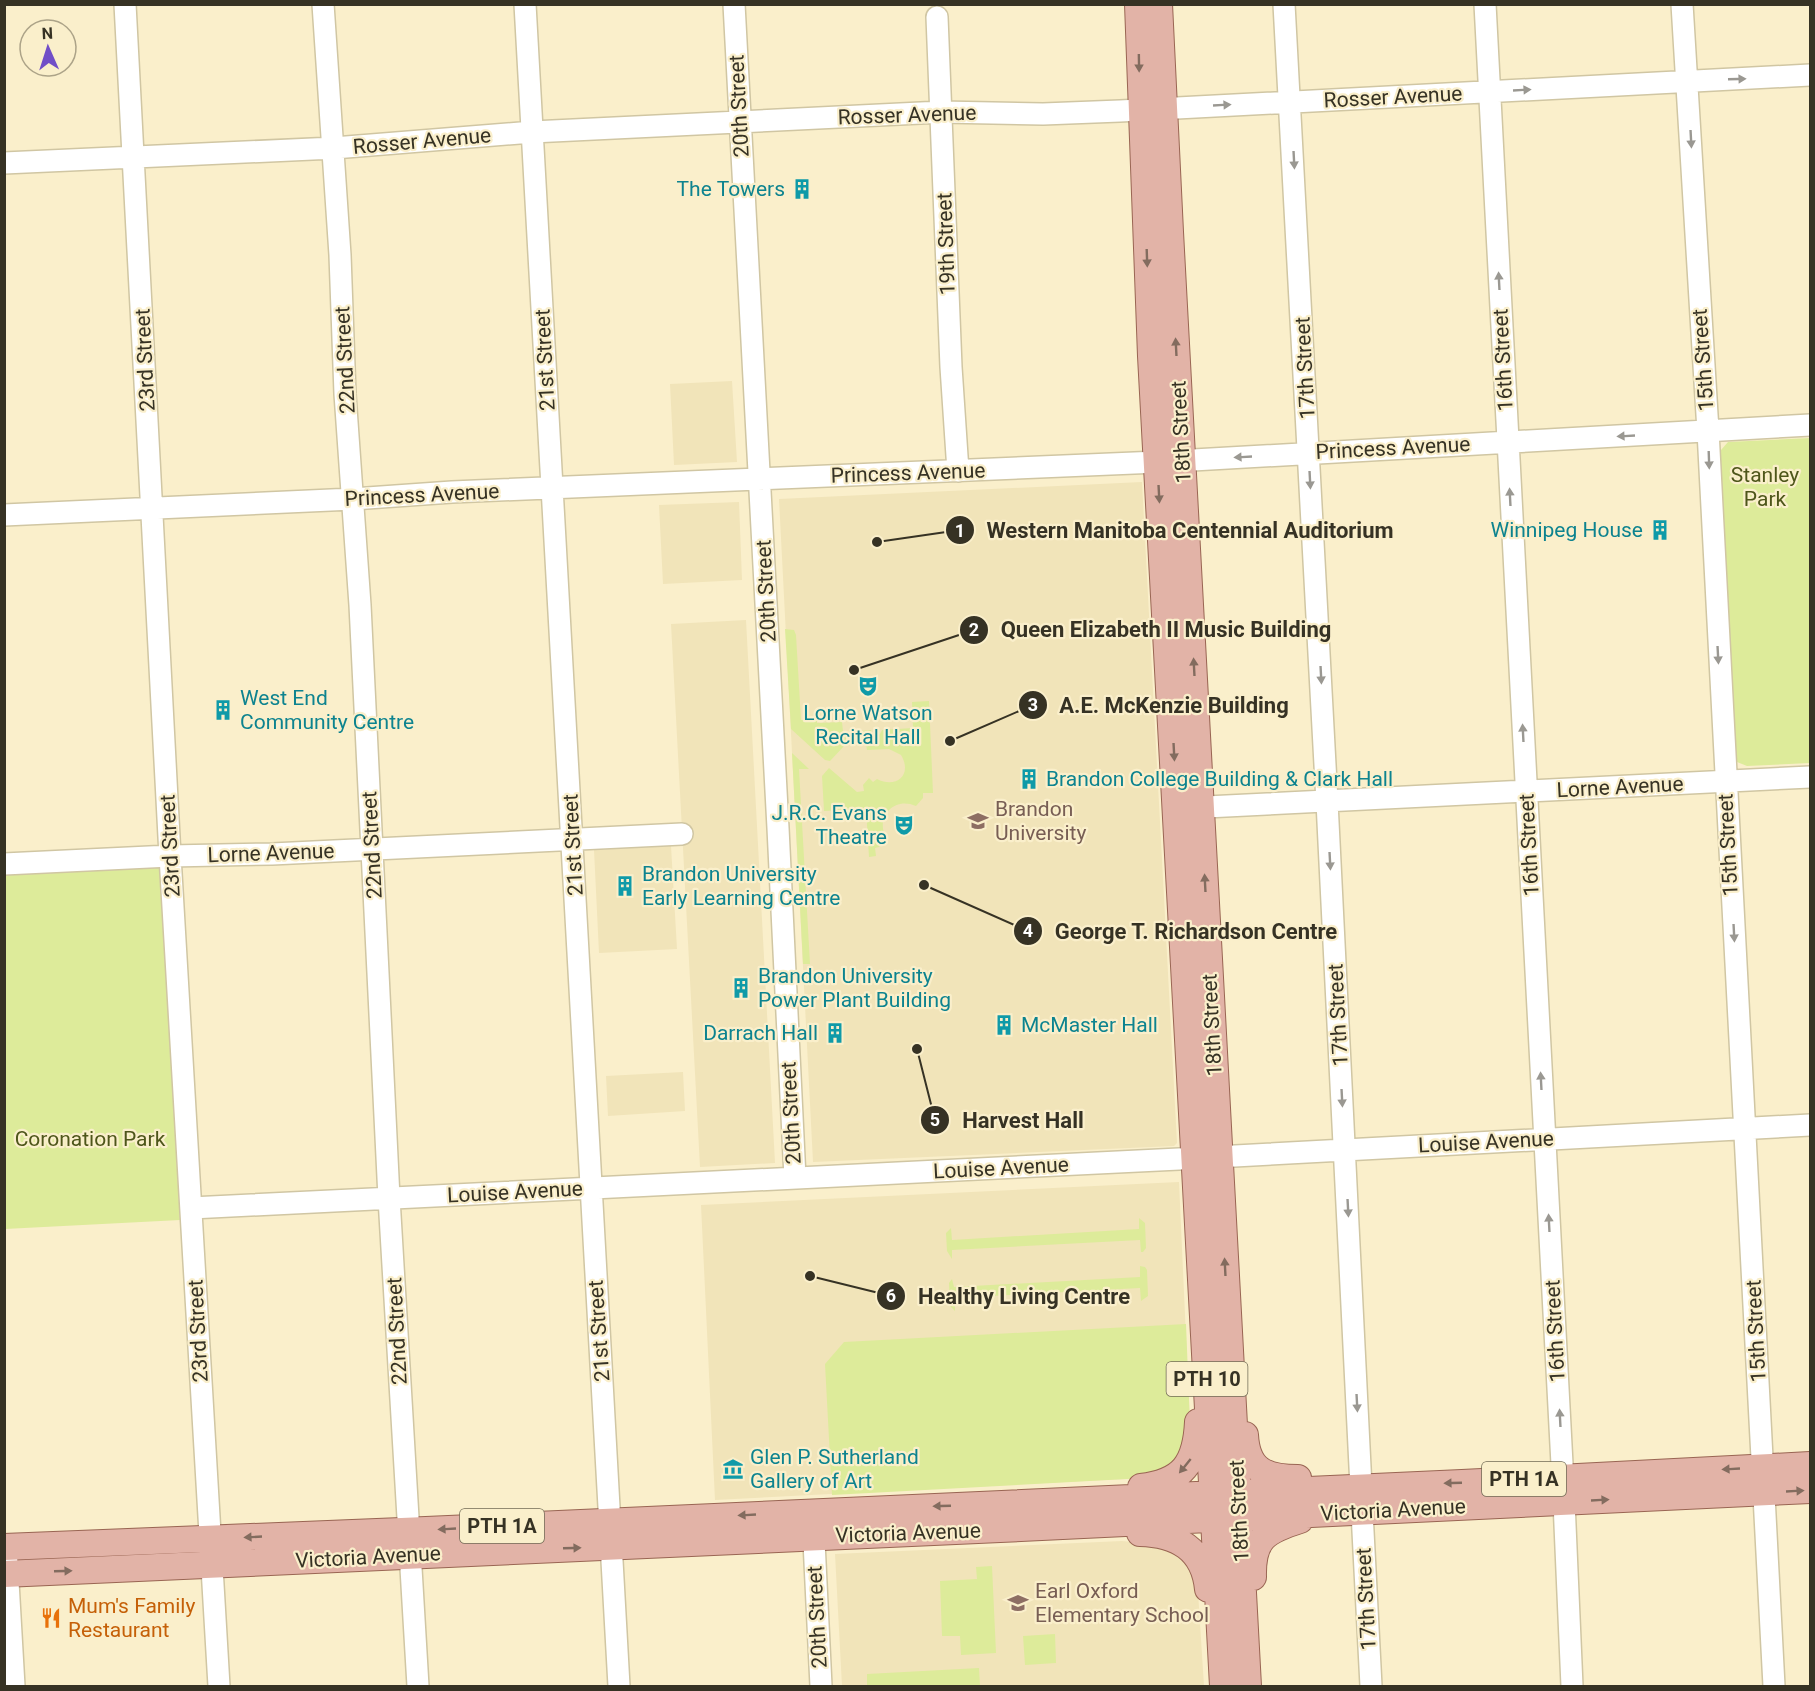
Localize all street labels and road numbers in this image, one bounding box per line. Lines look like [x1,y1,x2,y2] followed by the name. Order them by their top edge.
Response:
[724,54,754,158] street label: 20th Street
[1323,81,1463,113] street label: Rosser Avenue
[837,101,977,129] street label: Rosser Avenue
[352,123,492,159] street label: Rosser Avenue
[932,192,960,296] street label: 19th Street
[330,305,360,414] street label: 22nd Street
[130,308,160,412] street label: 23rd Street
[530,308,560,412] street label: 21st Street
[1488,308,1518,412] street label: 16th Street
[1687,308,1719,412] street label: 15th Street
[1290,316,1320,420] street label: 17th Street
[1166,380,1196,484] street label: 18th Street
[1315,432,1471,464] street label: Princess Avenue
[830,458,986,488] street label: Princess Avenue
[344,479,500,511] street label: Princess Avenue
[751,539,781,643] street label: 20th Street
[1556,772,1684,802] street label: Lorne Avenue
[357,790,387,899] street label: 22nd Street
[558,793,588,897] street label: 21st Street
[1514,793,1544,897] street label: 16th Street
[1713,793,1743,897] street label: 15th Street
[155,794,185,898] street label: 23rd Street
[207,839,335,867] street label: Lorne Avenue
[1323,963,1353,1067] street label: 17th Street
[1197,973,1227,1077] street label: 18th Street
[776,1061,806,1165] street label: 20th Street
[1418,1126,1554,1158] street label: Louise Avenue
[933,1152,1069,1184] street label: Louise Avenue
[447,1176,583,1208] street label: Louise Avenue
[382,1276,412,1385] street label: 22nd Street
[183,1279,213,1383] street label: 23rd Street
[583,1279,615,1383] street label: 21st Street
[1540,1279,1570,1383] street label: 16th Street
[1741,1279,1771,1383] street label: 15th Street
[1166,1362,1248,1396] road number: PTH 10
[1224,1459,1254,1563] street label: 18th Street
[1482,1462,1566,1496] road number: PTH 1A
[1320,1494,1466,1526] street label: Victoria Avenue
[460,1509,544,1543] road number: PTH 1A
[835,1518,981,1548] street label: Victoria Avenue
[295,1541,441,1573] street label: Victoria Avenue
[1351,1547,1381,1651] street label: 17th Street
[802,1565,832,1669] street label: 20th Street

